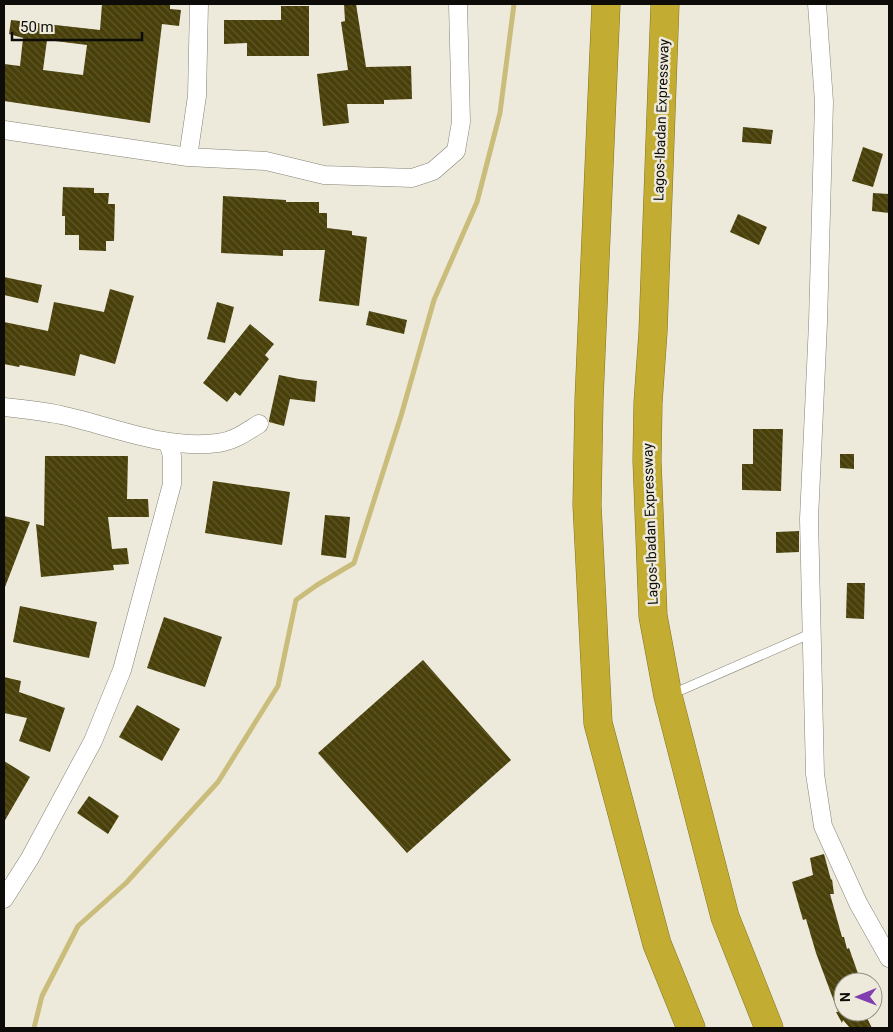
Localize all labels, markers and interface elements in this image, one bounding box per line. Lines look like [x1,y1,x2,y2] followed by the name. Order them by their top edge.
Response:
[12,10,142,42] scale bar
[20,18,54,36] text: 50 m
[650,38,672,201] street label: Lagos-Ibadan Expressway
[639,442,661,605] street label: Lagos-Ibadan Expressway
[833,972,883,1022] north arrow
[837,992,853,1002] text: N

